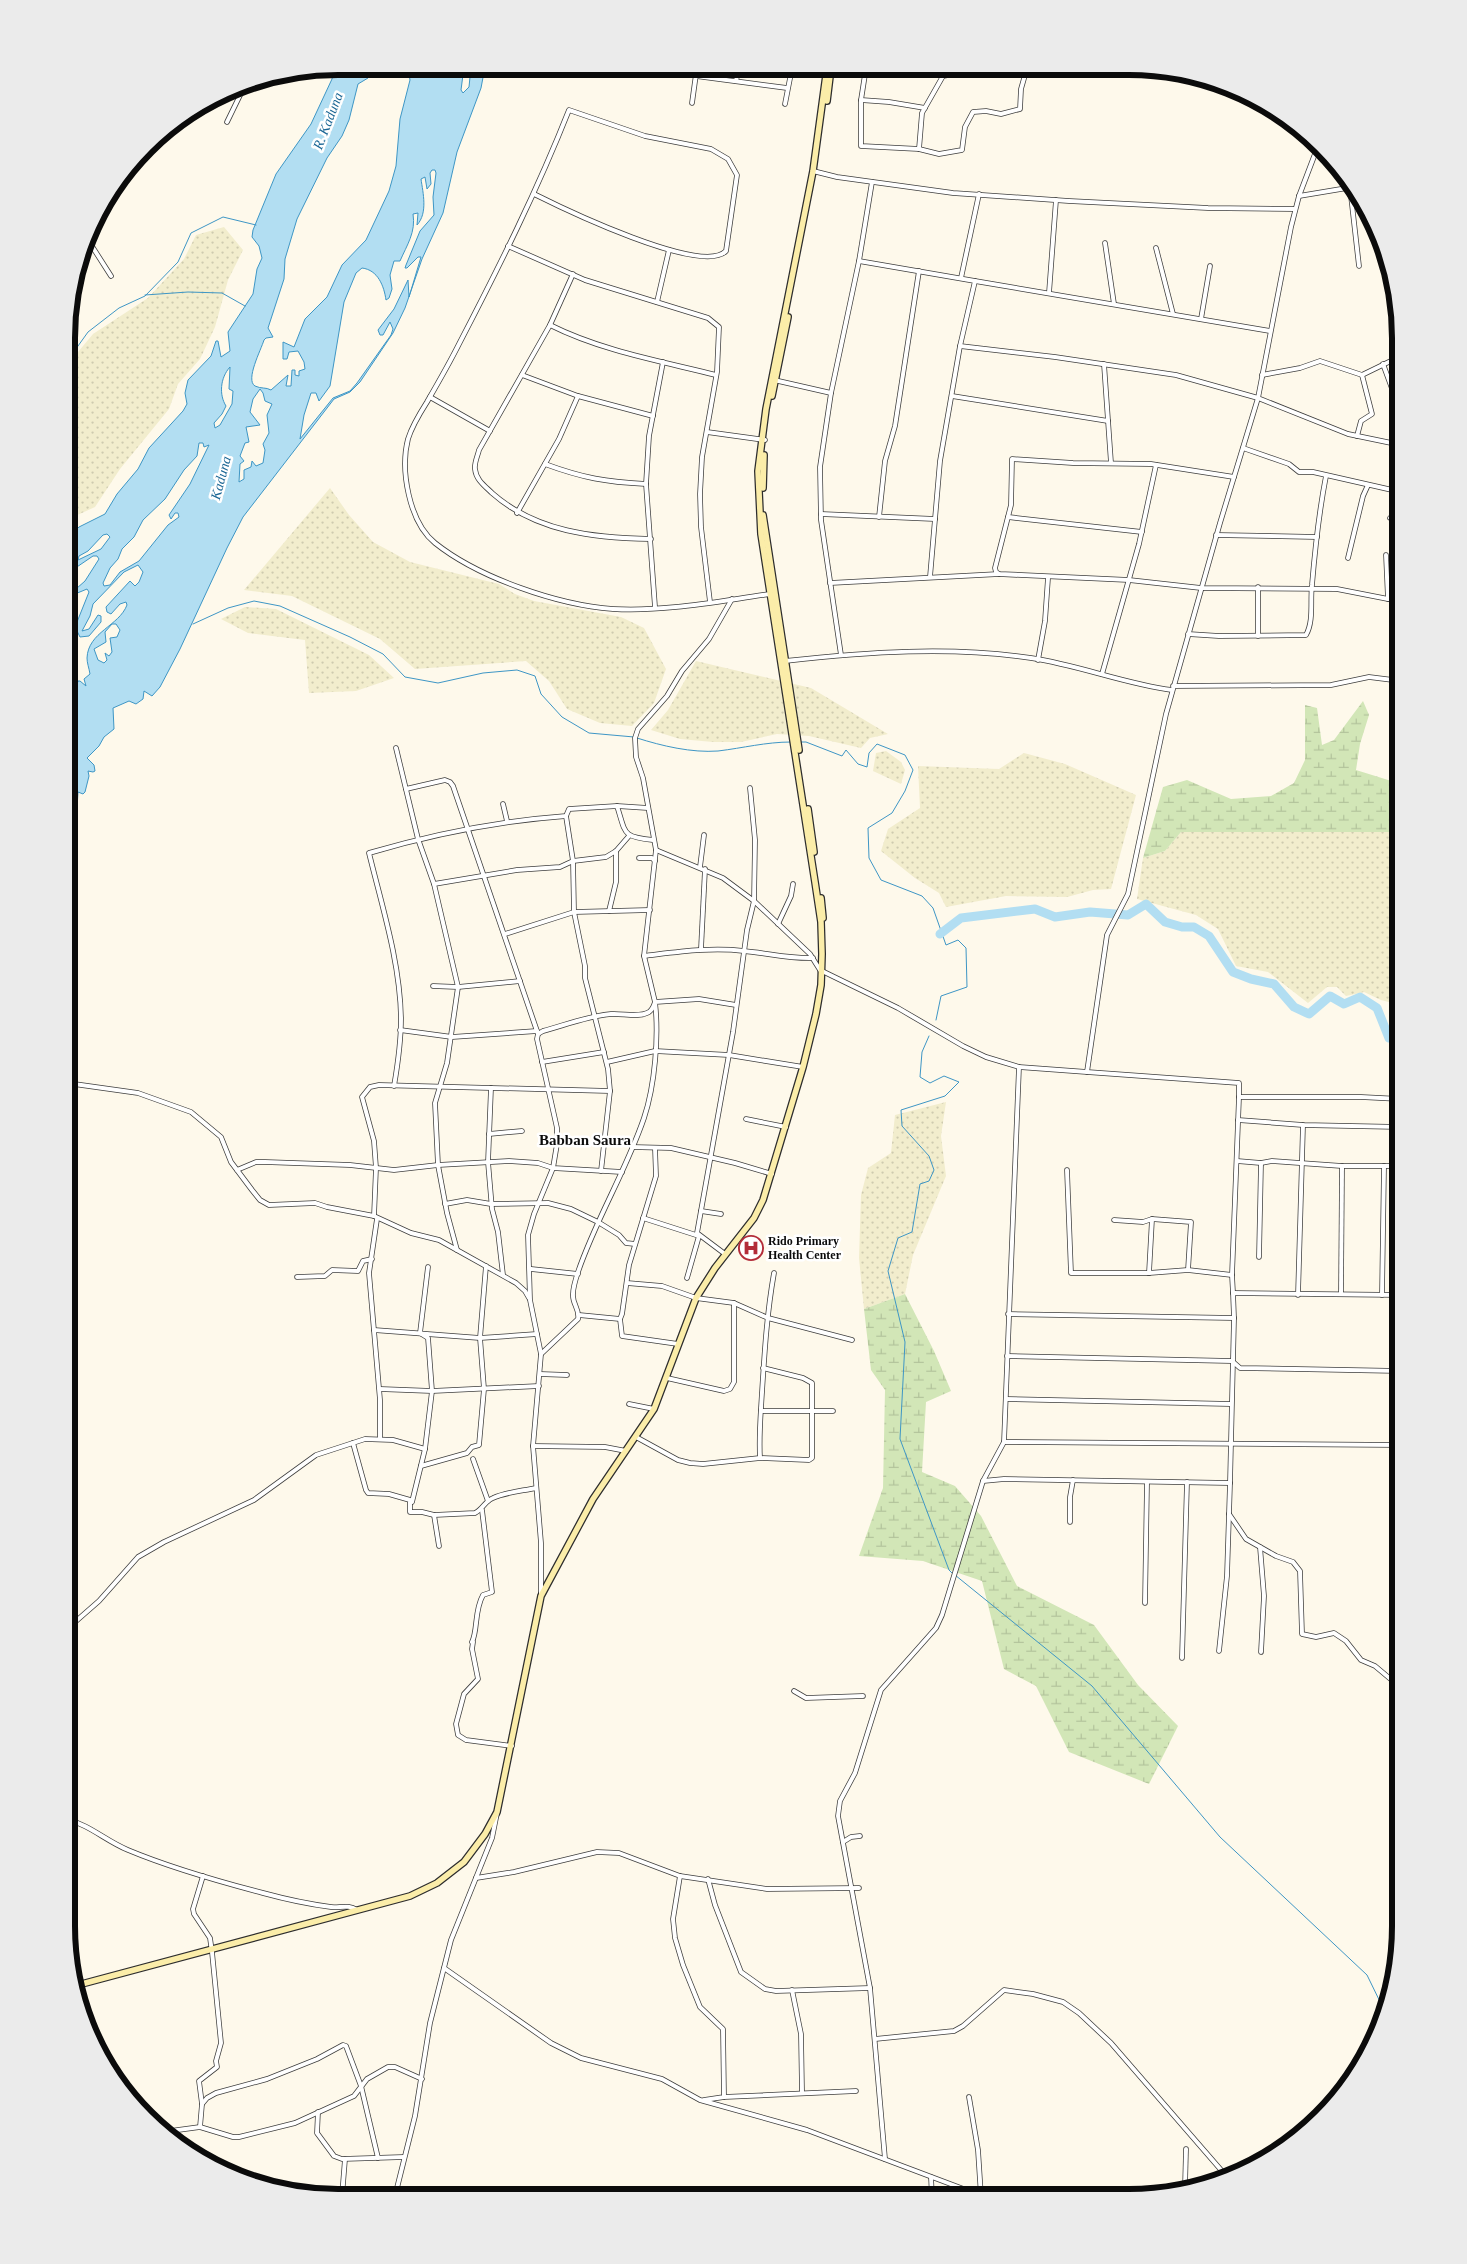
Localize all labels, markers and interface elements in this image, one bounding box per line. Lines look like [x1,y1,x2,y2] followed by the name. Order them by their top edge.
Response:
[310,90,346,153] water label: R. Kaduna
[208,455,234,502] water label: Kaduna
[539,1132,632,1148] district label: Babban Saura
[768,1234,842,1262] place label: Rido Primary Health Center
[738,1235,764,1261] hospital icon: Rido Primary Health Center

